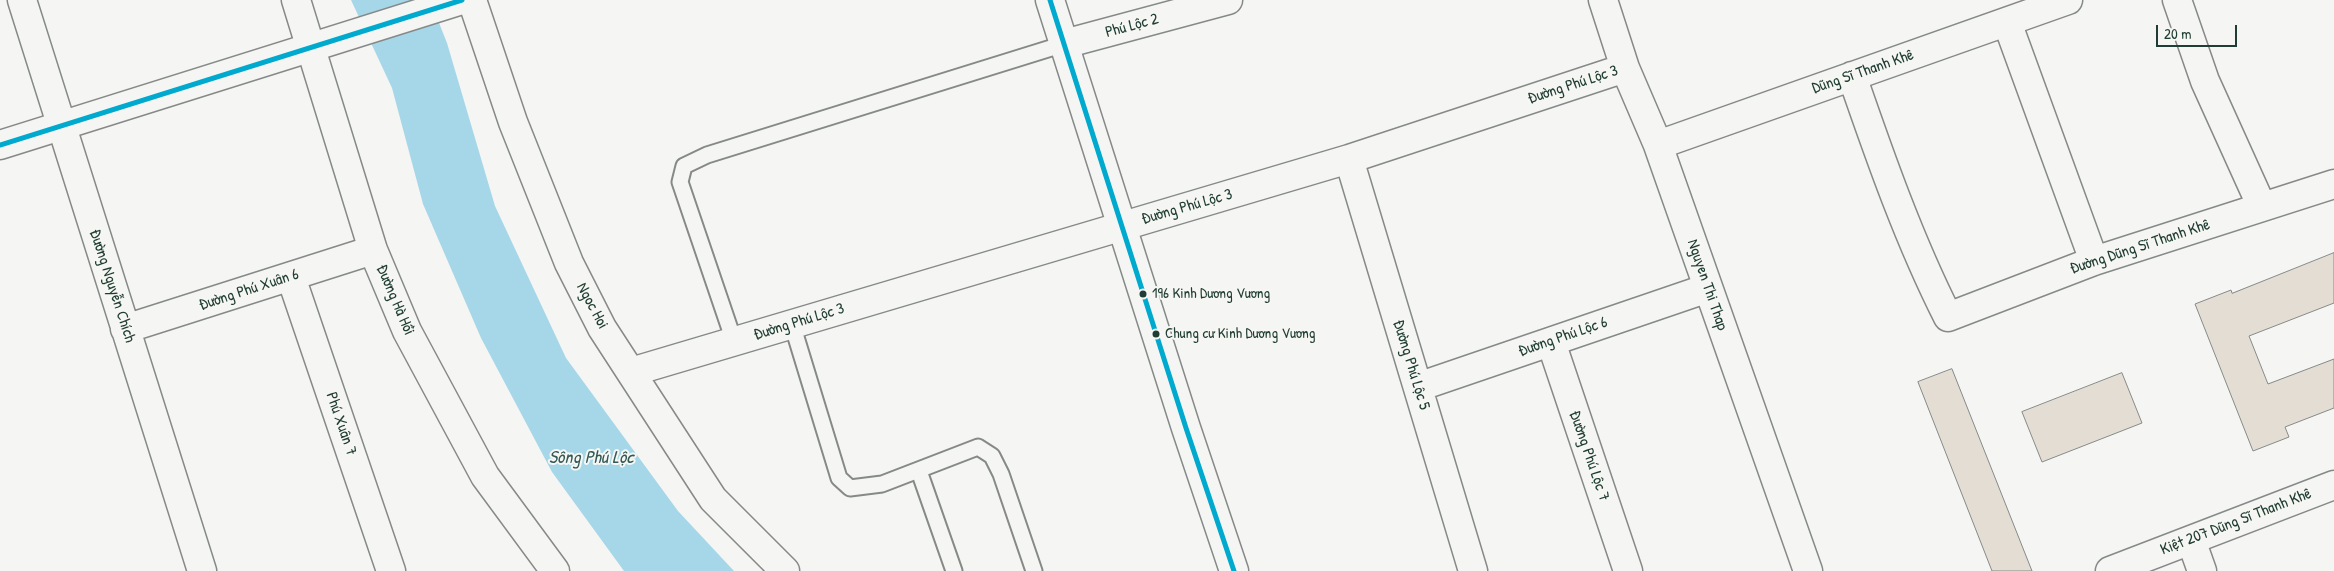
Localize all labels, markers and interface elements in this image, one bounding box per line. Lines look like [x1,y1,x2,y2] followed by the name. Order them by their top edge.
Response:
[1103,10,1161,42] street label: Phú Lộc 2
[2159,15,2240,47] scale bar
[2164,23,2191,44] text: 20 m
[1810,46,1916,98] street label: Dũng Sĩ Thanh Khê
[1526,61,1620,109] street label: Đường Phú Lộc 3
[1139,185,1235,229] street label: Đường Phú Lộc 3
[2068,215,2212,279] street label: Đường Dũng Sĩ Thanh Khê
[85,227,139,345] street label: Đường Nguyễn Chích
[1682,237,1732,333] street label: Nguyen Thi Thap
[372,262,418,338] street label: Đường Hà Hồi
[197,265,301,315] street label: Đường Phú Xuân 6
[572,280,612,332] street label: Ngoc Hoi
[1152,285,1270,303] place label: 196 Kinh Dương Vương
[1138,289,1148,299] marker: 196 Kinh Dương Vương
[751,299,847,345] street label: Đường Phú Lộc 3
[1516,313,1610,361] street label: Đường Phú Lộc 6
[1388,318,1434,412] street label: Đường Phú Lộc 5
[1165,325,1315,343] place label: Chung cư Kinh Dương Vương
[1151,329,1161,339] marker: Chung cư Kinh Dương Vương
[321,390,361,458] street label: Phú Xuân 7
[1565,408,1613,504] street label: Đường Phú Lộc 7
[549,447,633,469] water label: Sông Phú Lộc
[2158,484,2314,560] street label: Kiệt 207 Dũng Sĩ Thanh Khê

